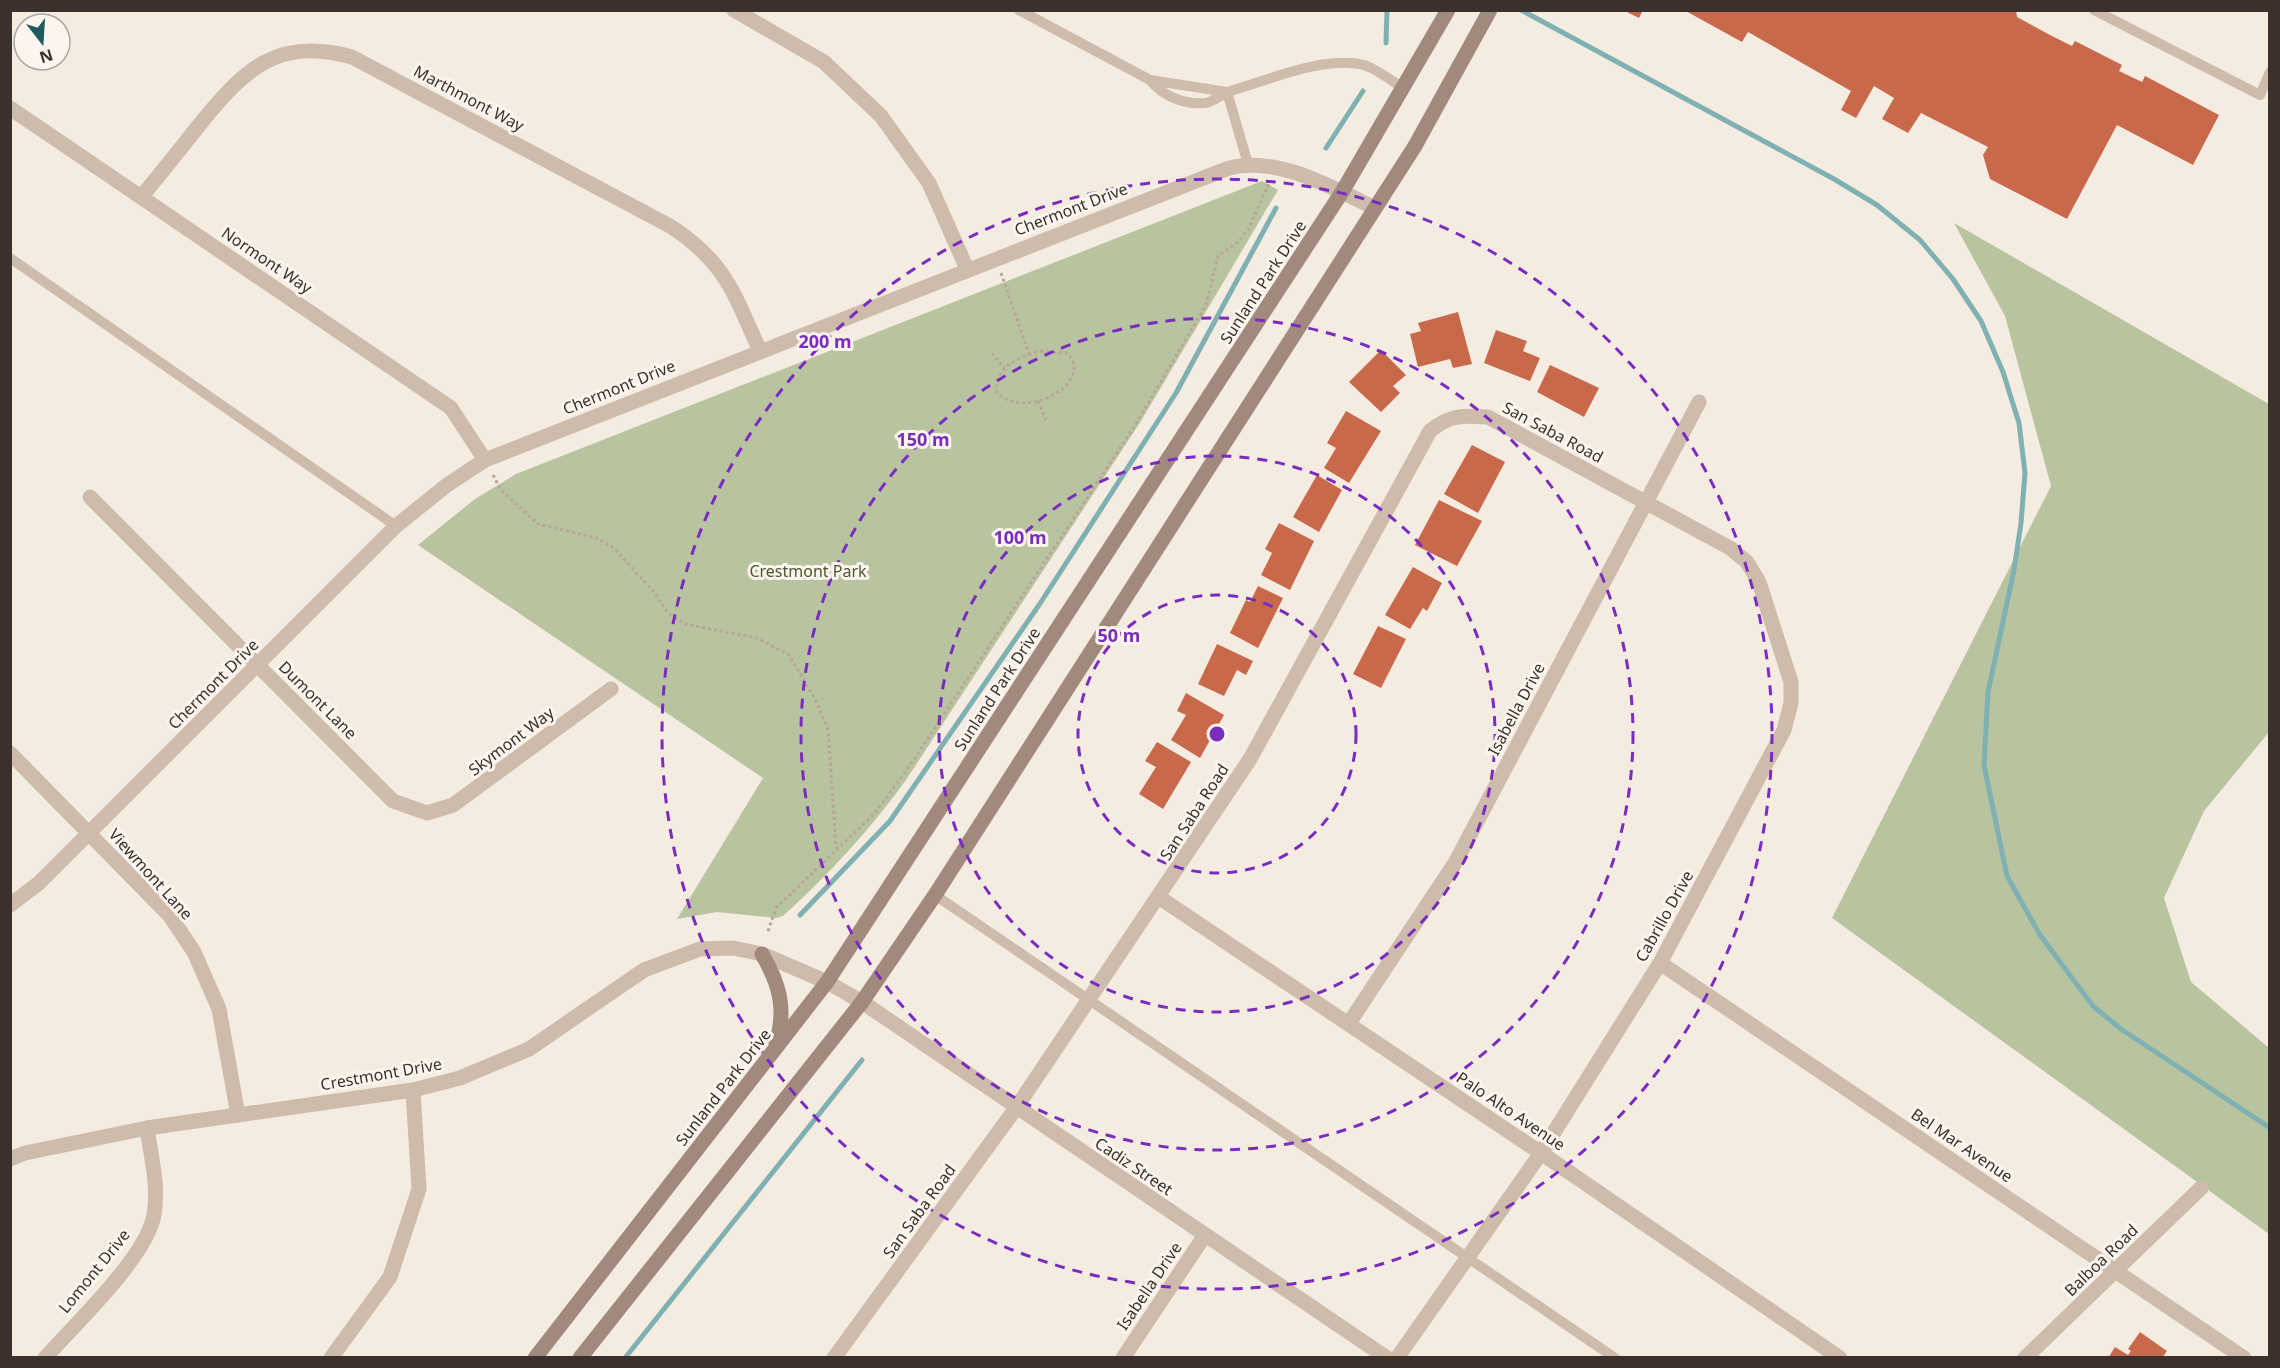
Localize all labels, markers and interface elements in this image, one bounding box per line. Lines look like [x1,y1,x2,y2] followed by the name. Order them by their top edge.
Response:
[12,12,72,72] north arrow
[37,44,56,69] text: N
[410,60,529,137] street label: Marthmont Way
[1011,177,1131,241] street label: Chermont Drive
[1215,216,1311,348] street label: Sunland Park Drive
[217,222,317,299] street label: Normont Way
[798,329,852,353] text: 200 m
[559,354,679,420] street label: Chermont Drive
[1499,396,1607,468] street label: San Saba Road
[896,427,950,451] text: 150 m
[993,525,1047,549] text: 100 m
[749,560,867,582] park label: Crestmont Park
[949,623,1045,755] street label: Sunland Park Drive
[1098,623,1140,647] text: 50 m
[163,634,263,734] street label: Chermont Drive
[274,656,362,744] street label: Dumont Lane
[1482,659,1550,759] street label: Isabella Drive
[464,701,559,780] street label: Skymont Way
[1207,724,1227,744] centre of rings
[1155,759,1233,865] street label: San Saba Road
[104,824,198,924] street label: Viewmont Lane
[1630,866,1698,966] street label: Cabrillo Drive
[670,1024,776,1150] street label: Sunland Park Drive
[319,1052,443,1096] street label: Crestmont Drive
[1452,1066,1570,1156] street label: Palo Alto Avenue
[1907,1103,2017,1187] street label: Bel Mar Avenue
[1091,1132,1177,1200] street label: Cadiz Street
[877,1160,961,1262] street label: San Saba Road
[2059,1219,2143,1301] street label: Balboa Road
[53,1224,135,1318] street label: Lomont Drive
[1111,1238,1187,1334] street label: Isabella Drive

